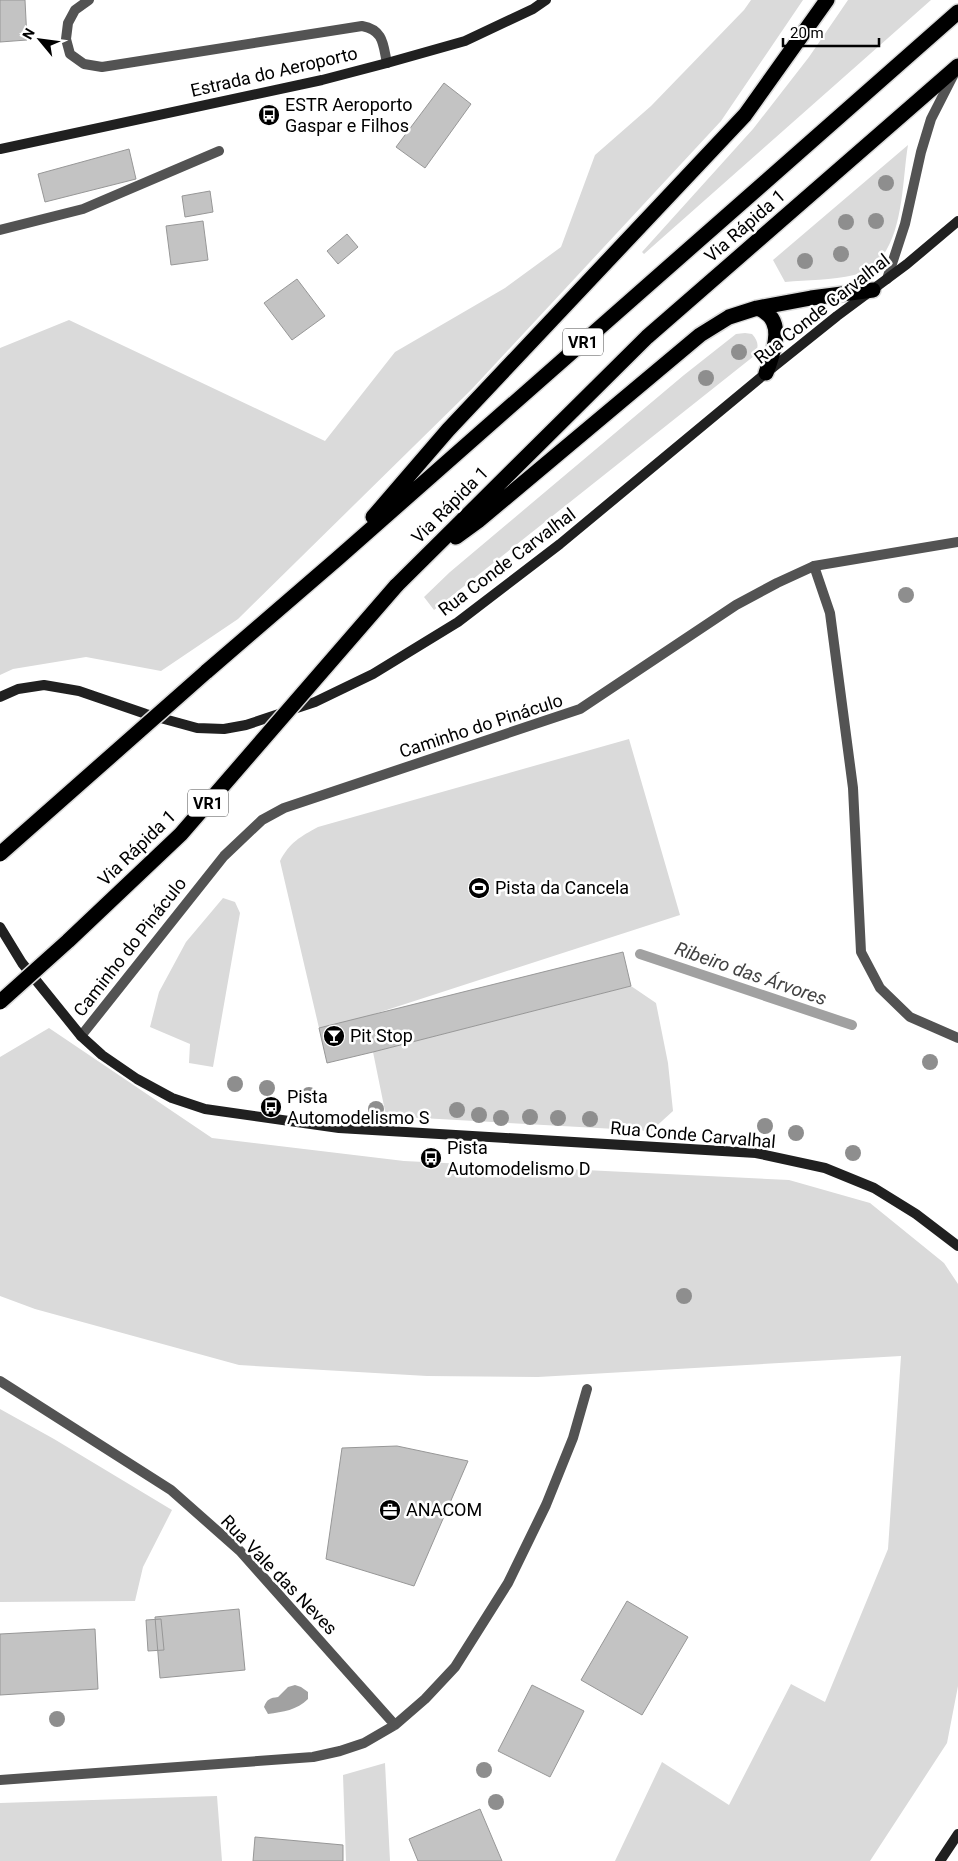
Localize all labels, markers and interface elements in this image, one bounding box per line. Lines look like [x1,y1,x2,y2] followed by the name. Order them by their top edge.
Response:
[15,15,65,65] north arrow
[783,15,879,47] scale bar
[790,24,824,42] text: 20 m
[19,25,38,42] text: N
[188,42,359,101] street label: Estrada do Aeroporto
[285,94,413,136] place label: ESTR Aeroporto Gaspar e Filhos
[257,103,281,127] bus stop icon: ESTR Aeroporto Gaspar e Filhos
[700,185,789,266] street label: Via Rápida 1
[750,249,894,368] street label: Rua Conde Carvalhal
[563,328,603,356] road number: VR1
[407,462,492,547] street label: Via Rápida 1
[434,503,579,620] street label: Rua Conde Carvalhal
[396,689,565,762] street label: Caminho do Pináculo
[188,790,228,816] road number: VR1
[93,805,180,890] street label: Via Rápida 1
[69,873,190,1020] street label: Caminho do Pináculo
[467,876,491,900] sports icon: Pista da Cancela
[495,877,629,898] place label: Pista da Cancela
[672,937,830,1010] water label: Ribeiro das Árvores
[322,1024,346,1048] bar icon: Pit Stop
[350,1025,413,1046] place label: Pit Stop
[287,1086,430,1128] place label: Pista Automodelismo S
[259,1095,283,1119] bus stop icon: Pista Automodelismo S
[609,1117,777,1152] street label: Rua Conde Carvalhal
[447,1137,591,1179] place label: Pista Automodelismo D
[419,1146,443,1170] bus stop icon: Pista Automodelismo D
[378,1498,402,1522] office icon: ANACOM
[406,1499,482,1520] place label: ANACOM
[217,1511,342,1639] street label: Rua Vale das Neves

